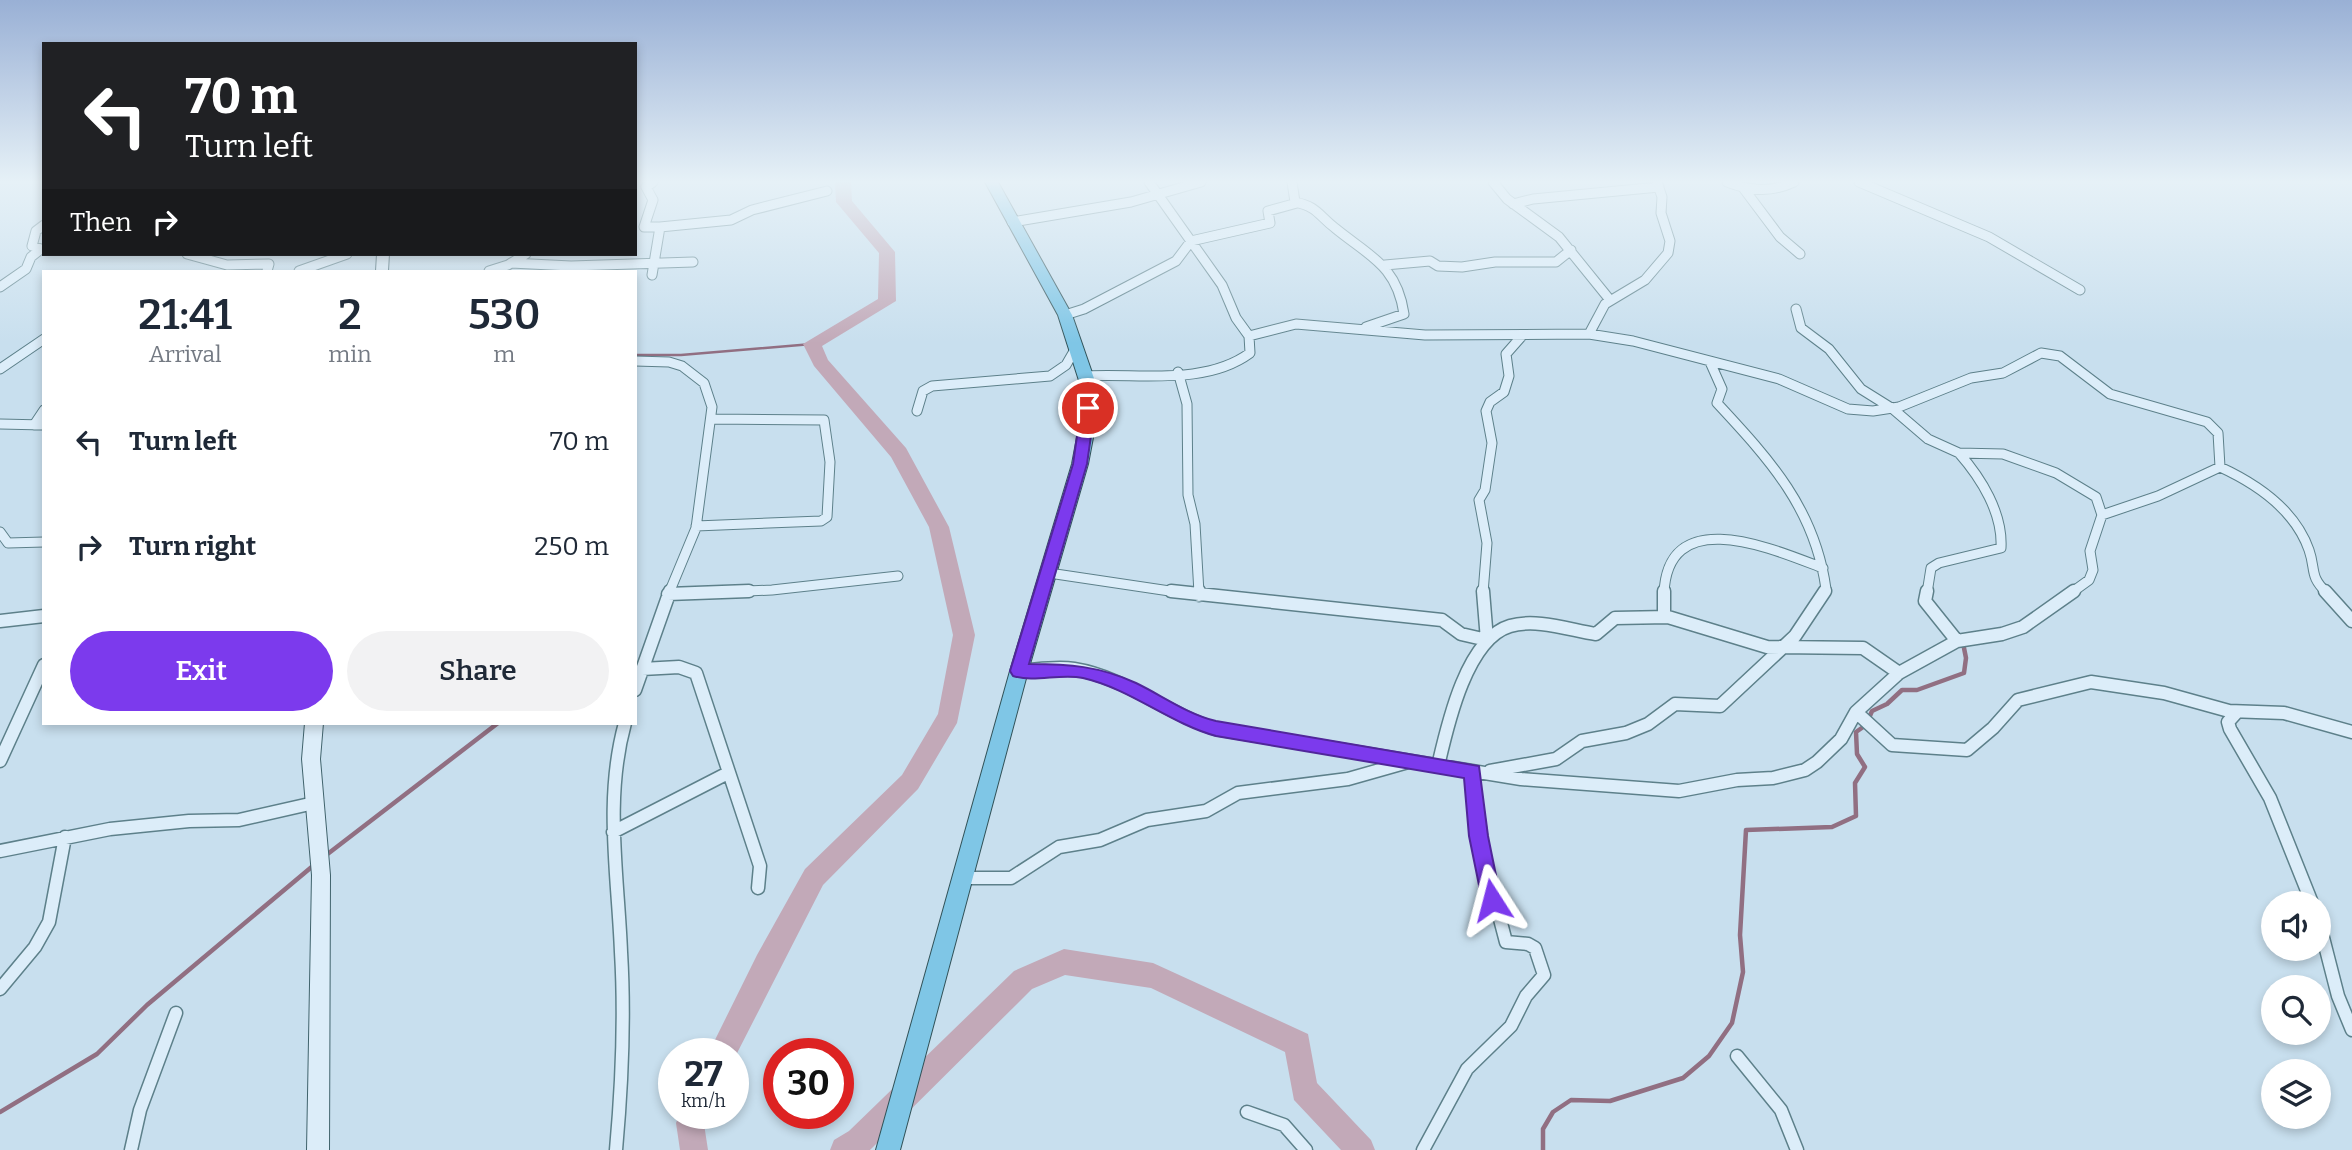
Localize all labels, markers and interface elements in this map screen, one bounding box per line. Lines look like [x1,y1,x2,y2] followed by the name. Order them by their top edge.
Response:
[185,67,297,126] text: 70 m
[70,70,161,161] icon: left
[185,127,313,165] text: Turn left
[146,203,184,241] icon: right
[70,207,132,238] text: Then
[138,290,232,340] text: 21:41
[338,290,362,340] text: 2
[468,290,541,340] text: 530
[149,340,222,368] text: Arrival
[328,340,372,368] text: min
[493,340,515,368] text: m
[1058,378,1118,438] pin
[1069,389,1107,427] icon: arrive
[70,423,108,461] icon: left
[129,426,237,457] text: Turn left
[550,426,609,457] text: 70 m
[70,528,108,566] icon: right
[129,531,256,562] text: Turn right
[534,531,609,562] text: 250 m
[70,631,333,711] button: Exit
[347,631,609,711] button: Share
[1455,863,1529,937] position arrow
[2261,891,2331,1129] map controls
[2261,891,2331,961] button: sound
[2261,975,2331,1045] button: search
[763,1038,854,1129] speed limit sign: 30
[684,1053,723,1095] text: 27
[2261,1059,2331,1129] button: layers
[681,1090,726,1112] text: km/h

